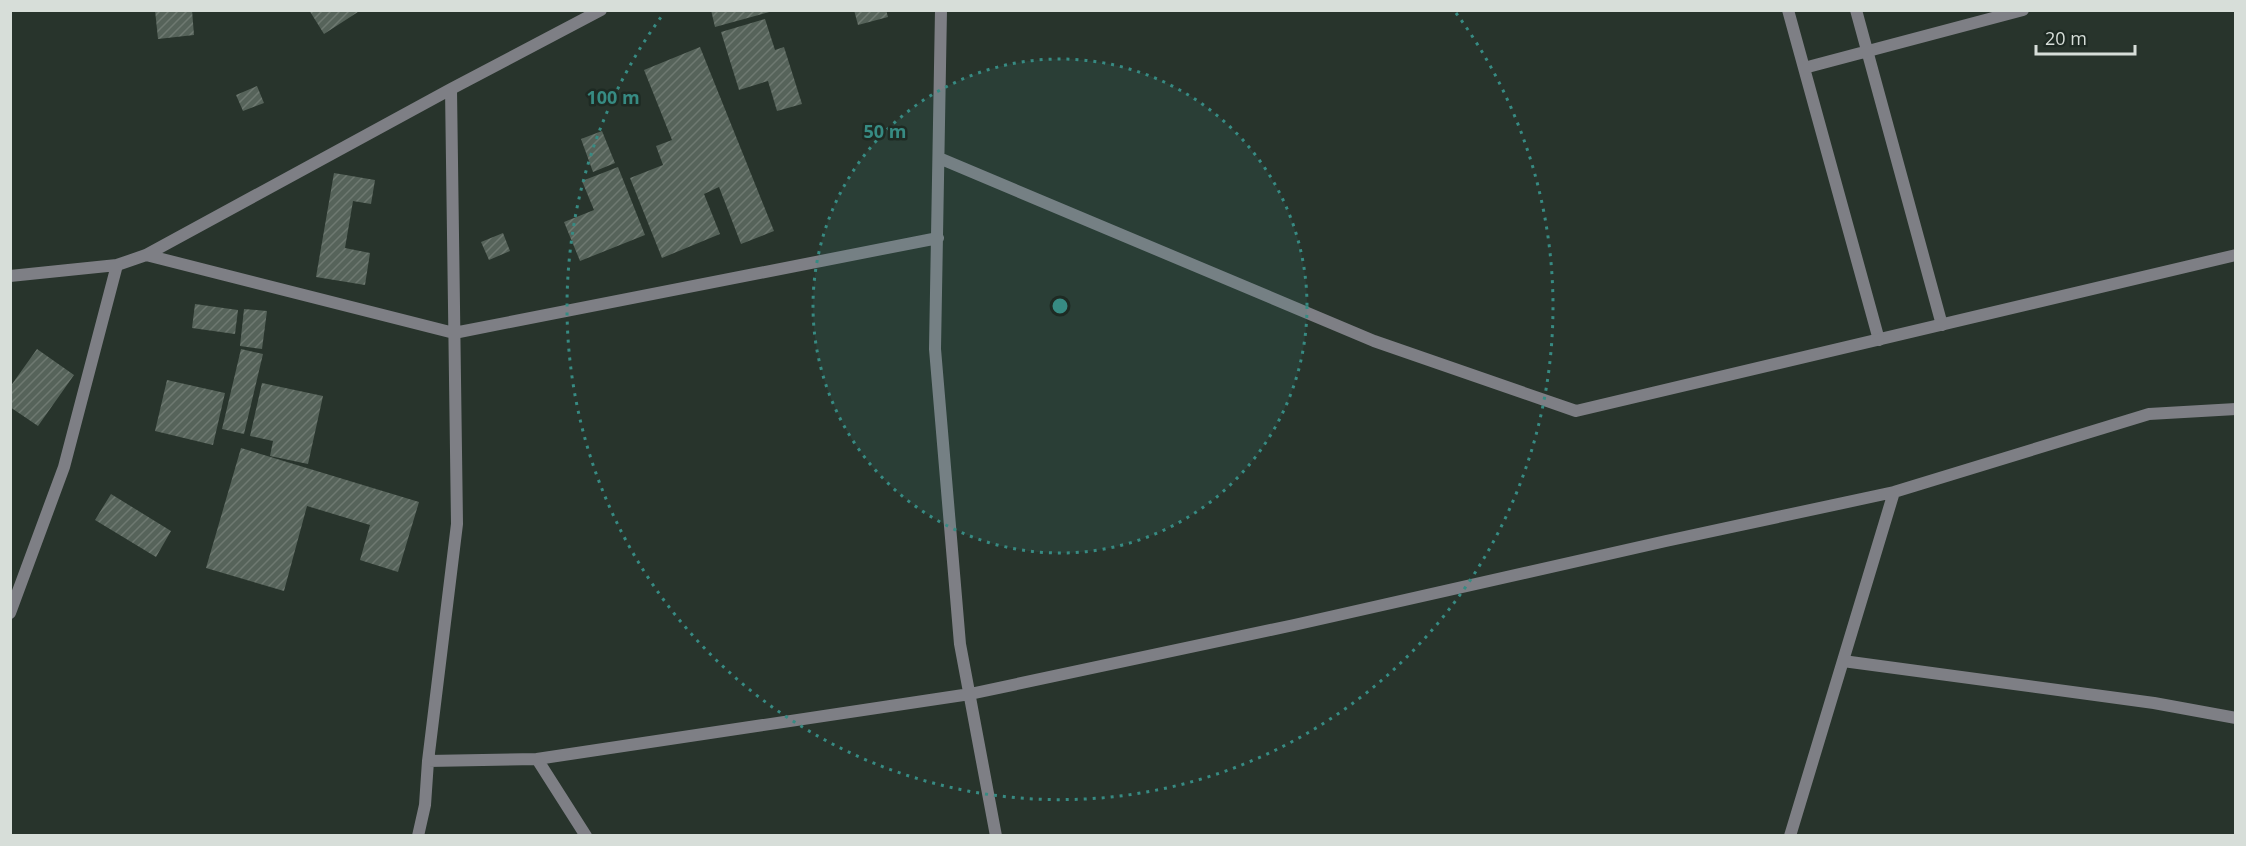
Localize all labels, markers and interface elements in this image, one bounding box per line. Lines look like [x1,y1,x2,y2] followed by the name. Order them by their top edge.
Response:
[2036,18,2135,56] scale bar
[2045,26,2087,50] text: 20 m
[586,85,640,109] text: 100 m
[864,119,906,143] text: 50 m
[1050,296,1070,316] centre of rings

